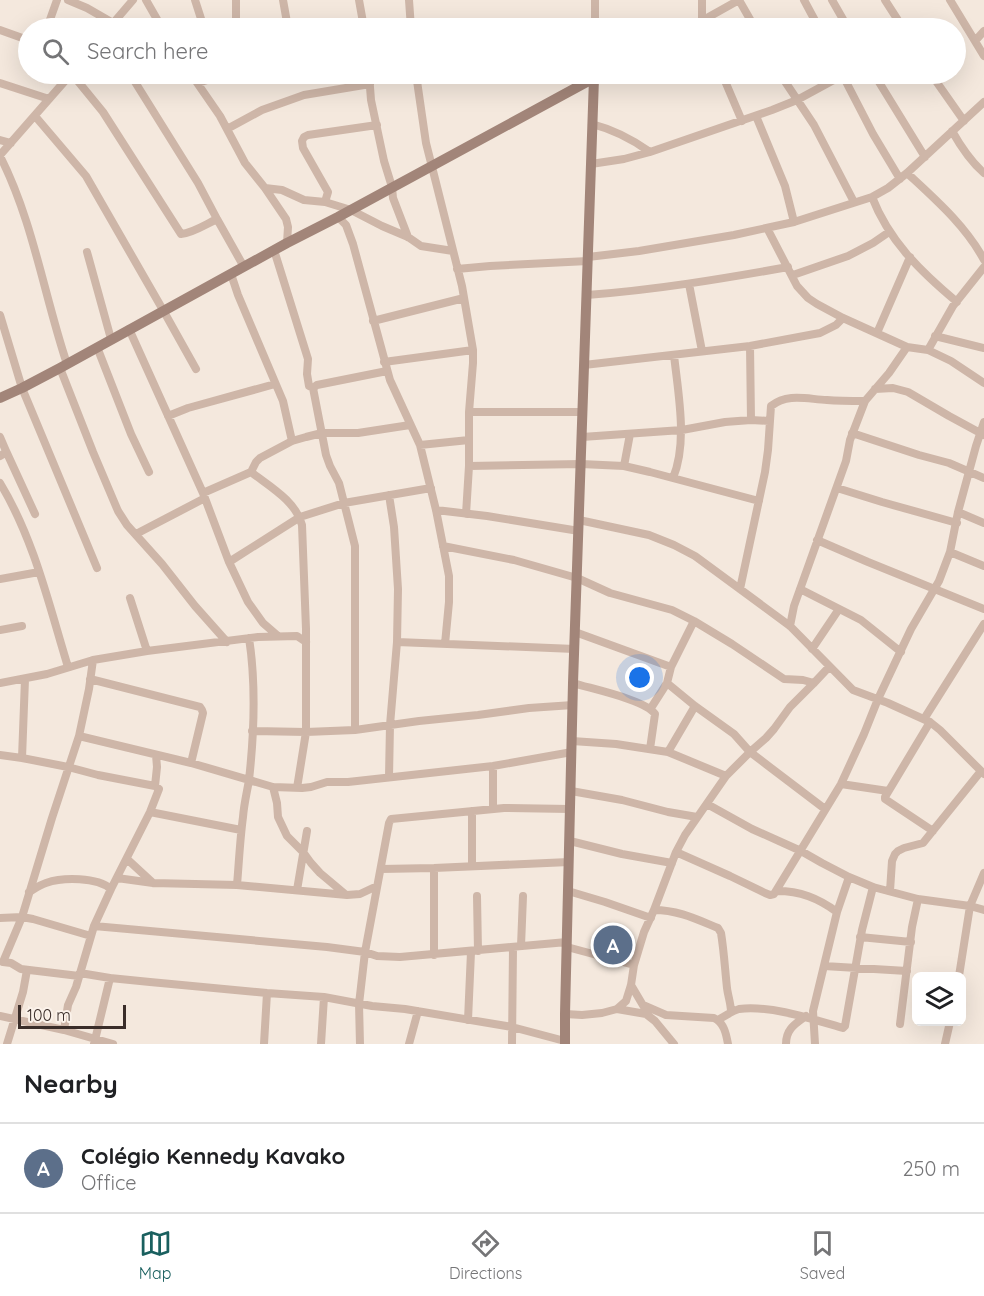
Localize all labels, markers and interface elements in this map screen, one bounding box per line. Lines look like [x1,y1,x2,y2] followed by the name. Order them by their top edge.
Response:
[18,18,966,84] search box
[39,35,72,68] icon: search
[87,37,208,65] text: Search here
[625,663,654,692] your location
[594,922,632,968] pin: A
[912,972,966,1026] map controls
[912,972,966,1026] button: layers
[18,1002,126,1030] scale bar
[27,1005,71,1025] text: 100 m
[24,1067,118,1100] text: Nearby
[81,1142,345,1170] text: Colégio Kennedy Kavako
[37,1156,50,1181] text: A
[902,1156,960,1181] text: 250 m
[81,1170,137,1195] text: Office
[139,1227,172,1283] tab: Map
[449,1227,522,1283] tab: Directions
[800,1227,845,1283] tab: Saved

